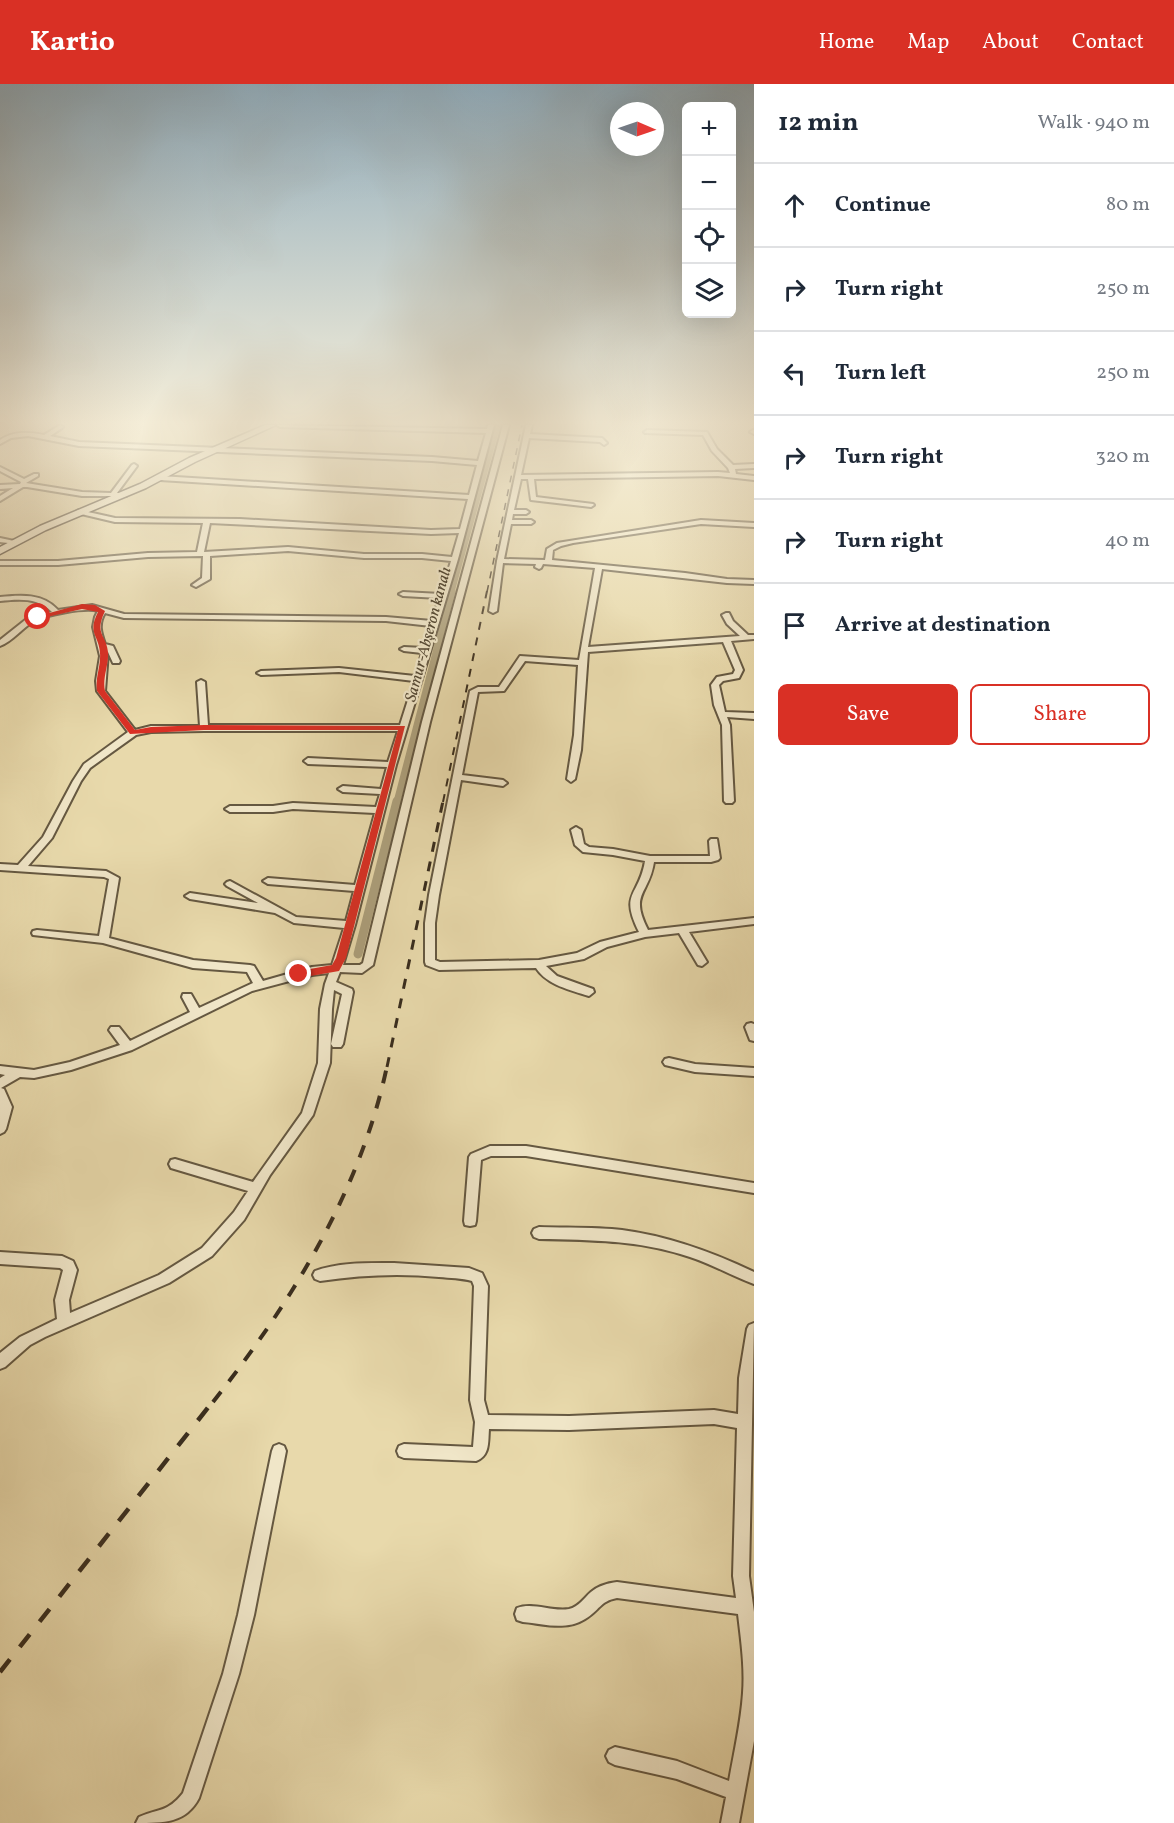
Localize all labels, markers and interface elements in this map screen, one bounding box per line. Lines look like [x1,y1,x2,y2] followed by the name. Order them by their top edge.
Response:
[30,23,115,62] text: Kartio
[819,28,874,57] text: Home
[907,28,949,57] text: Map
[982,28,1039,57] text: About
[1072,28,1144,57] text: Contact
[610,102,664,156] north arrow
[682,102,736,318] map controls
[682,102,736,156] button: +
[778,105,859,141] text: 12 min
[1037,109,1150,137] text: Walk · 940 m
[682,156,736,210] button: −
[778,189,811,222] icon: ahead
[835,190,931,221] text: Continue
[1106,191,1150,219] text: 80 m
[682,210,736,264] button: locate
[682,264,736,318] button: layers
[778,273,811,306] icon: right
[835,274,943,305] text: Turn right
[1096,275,1150,303] text: 250 m
[778,357,811,390] icon: left
[835,358,926,389] text: Turn left
[1096,359,1150,387] text: 250 m
[778,441,811,474] icon: right
[835,442,943,473] text: Turn right
[1095,443,1150,471] text: 320 m
[778,525,811,558] icon: right
[835,526,943,557] text: Turn right
[1105,527,1150,555] text: 40 m
[400,565,458,704] water label: Samur-Abşeron kanalı
[24,603,50,629] route start
[778,609,811,642] icon: arrive
[835,610,1051,641] text: Arrive at destination
[778,684,958,745] button: Save
[970,684,1150,745] button: Share
[285,960,311,986] route end

